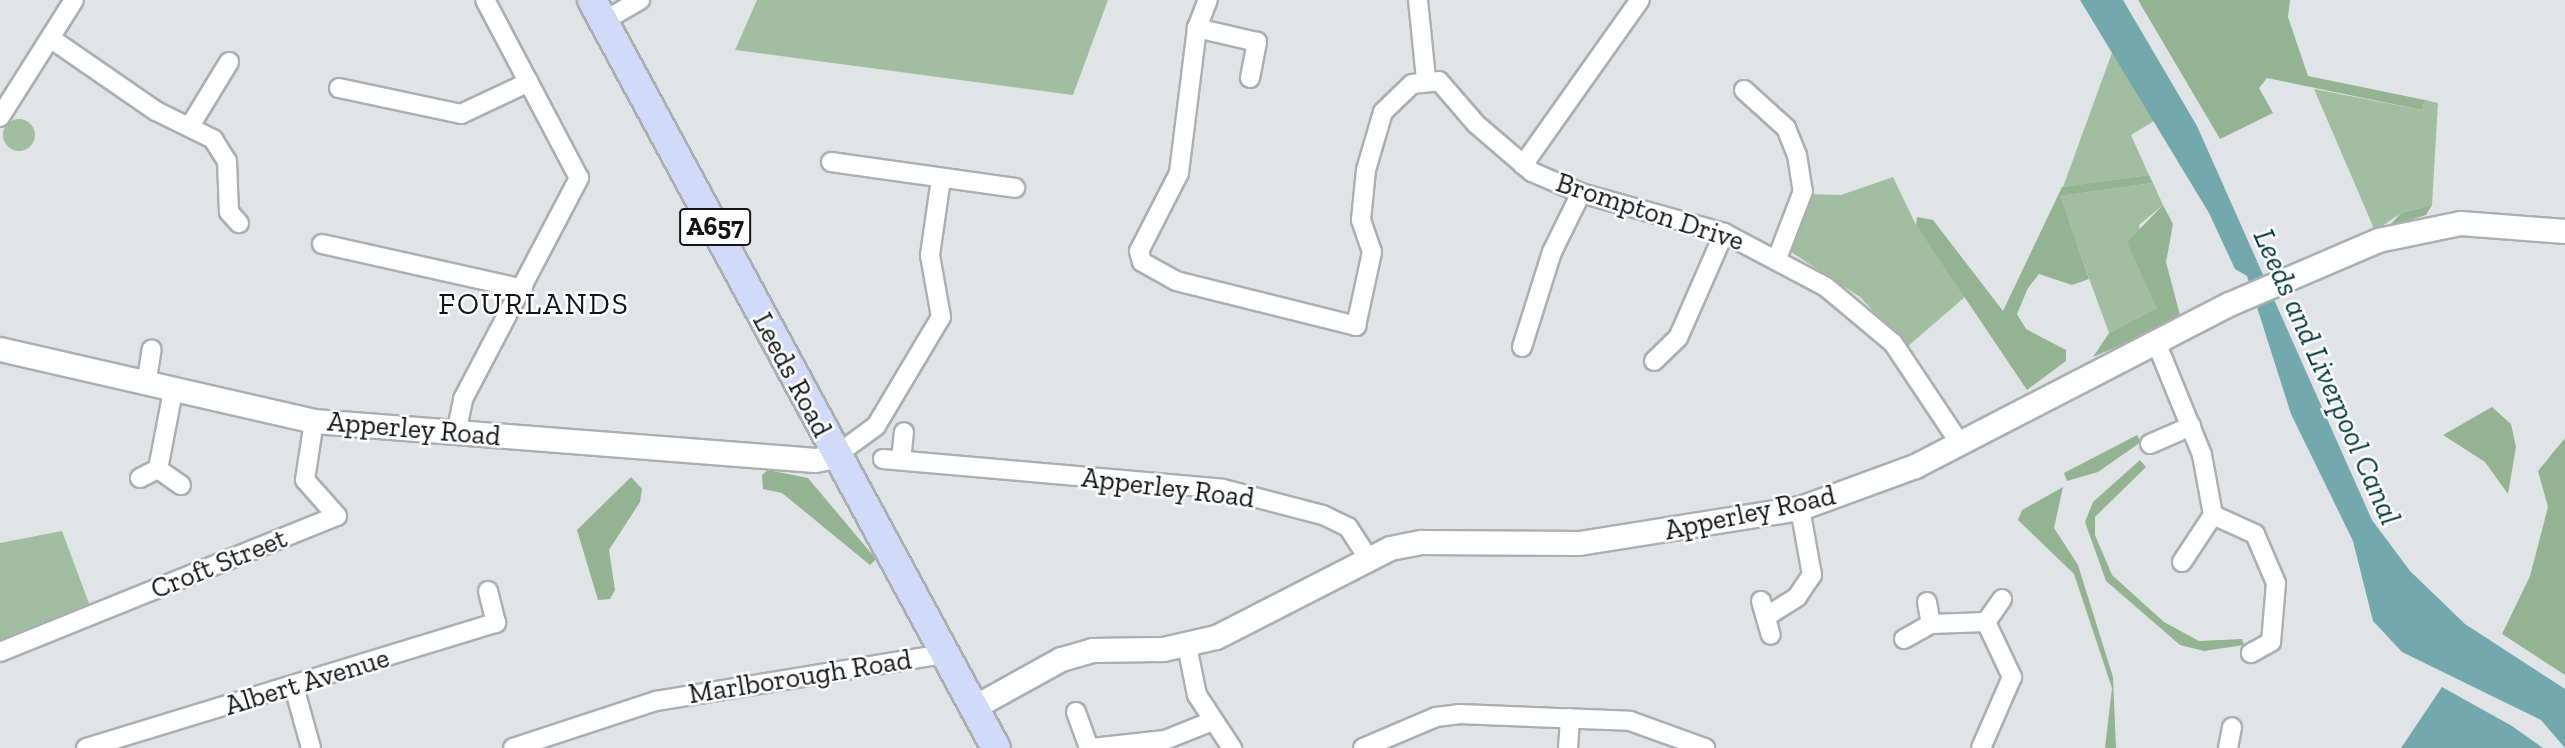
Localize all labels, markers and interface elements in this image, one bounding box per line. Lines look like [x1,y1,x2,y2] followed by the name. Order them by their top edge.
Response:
[1552,166,1748,258] street label: Brompton Drive
[678,204,752,250] road number: A657
[2245,224,2409,530] water label: Leeds and Liverpool Canal
[439,286,629,322] district label: FOURLANDS
[745,307,839,443] street label: Leeds Road
[326,405,502,453] street label: Apperley Road
[1079,461,1257,515] street label: Apperley Road
[1661,478,1839,548] street label: Apperley Road
[146,522,292,606] street label: Croft Street
[220,641,394,723] street label: Albert Avenue
[686,643,914,711] street label: Marlborough Road

